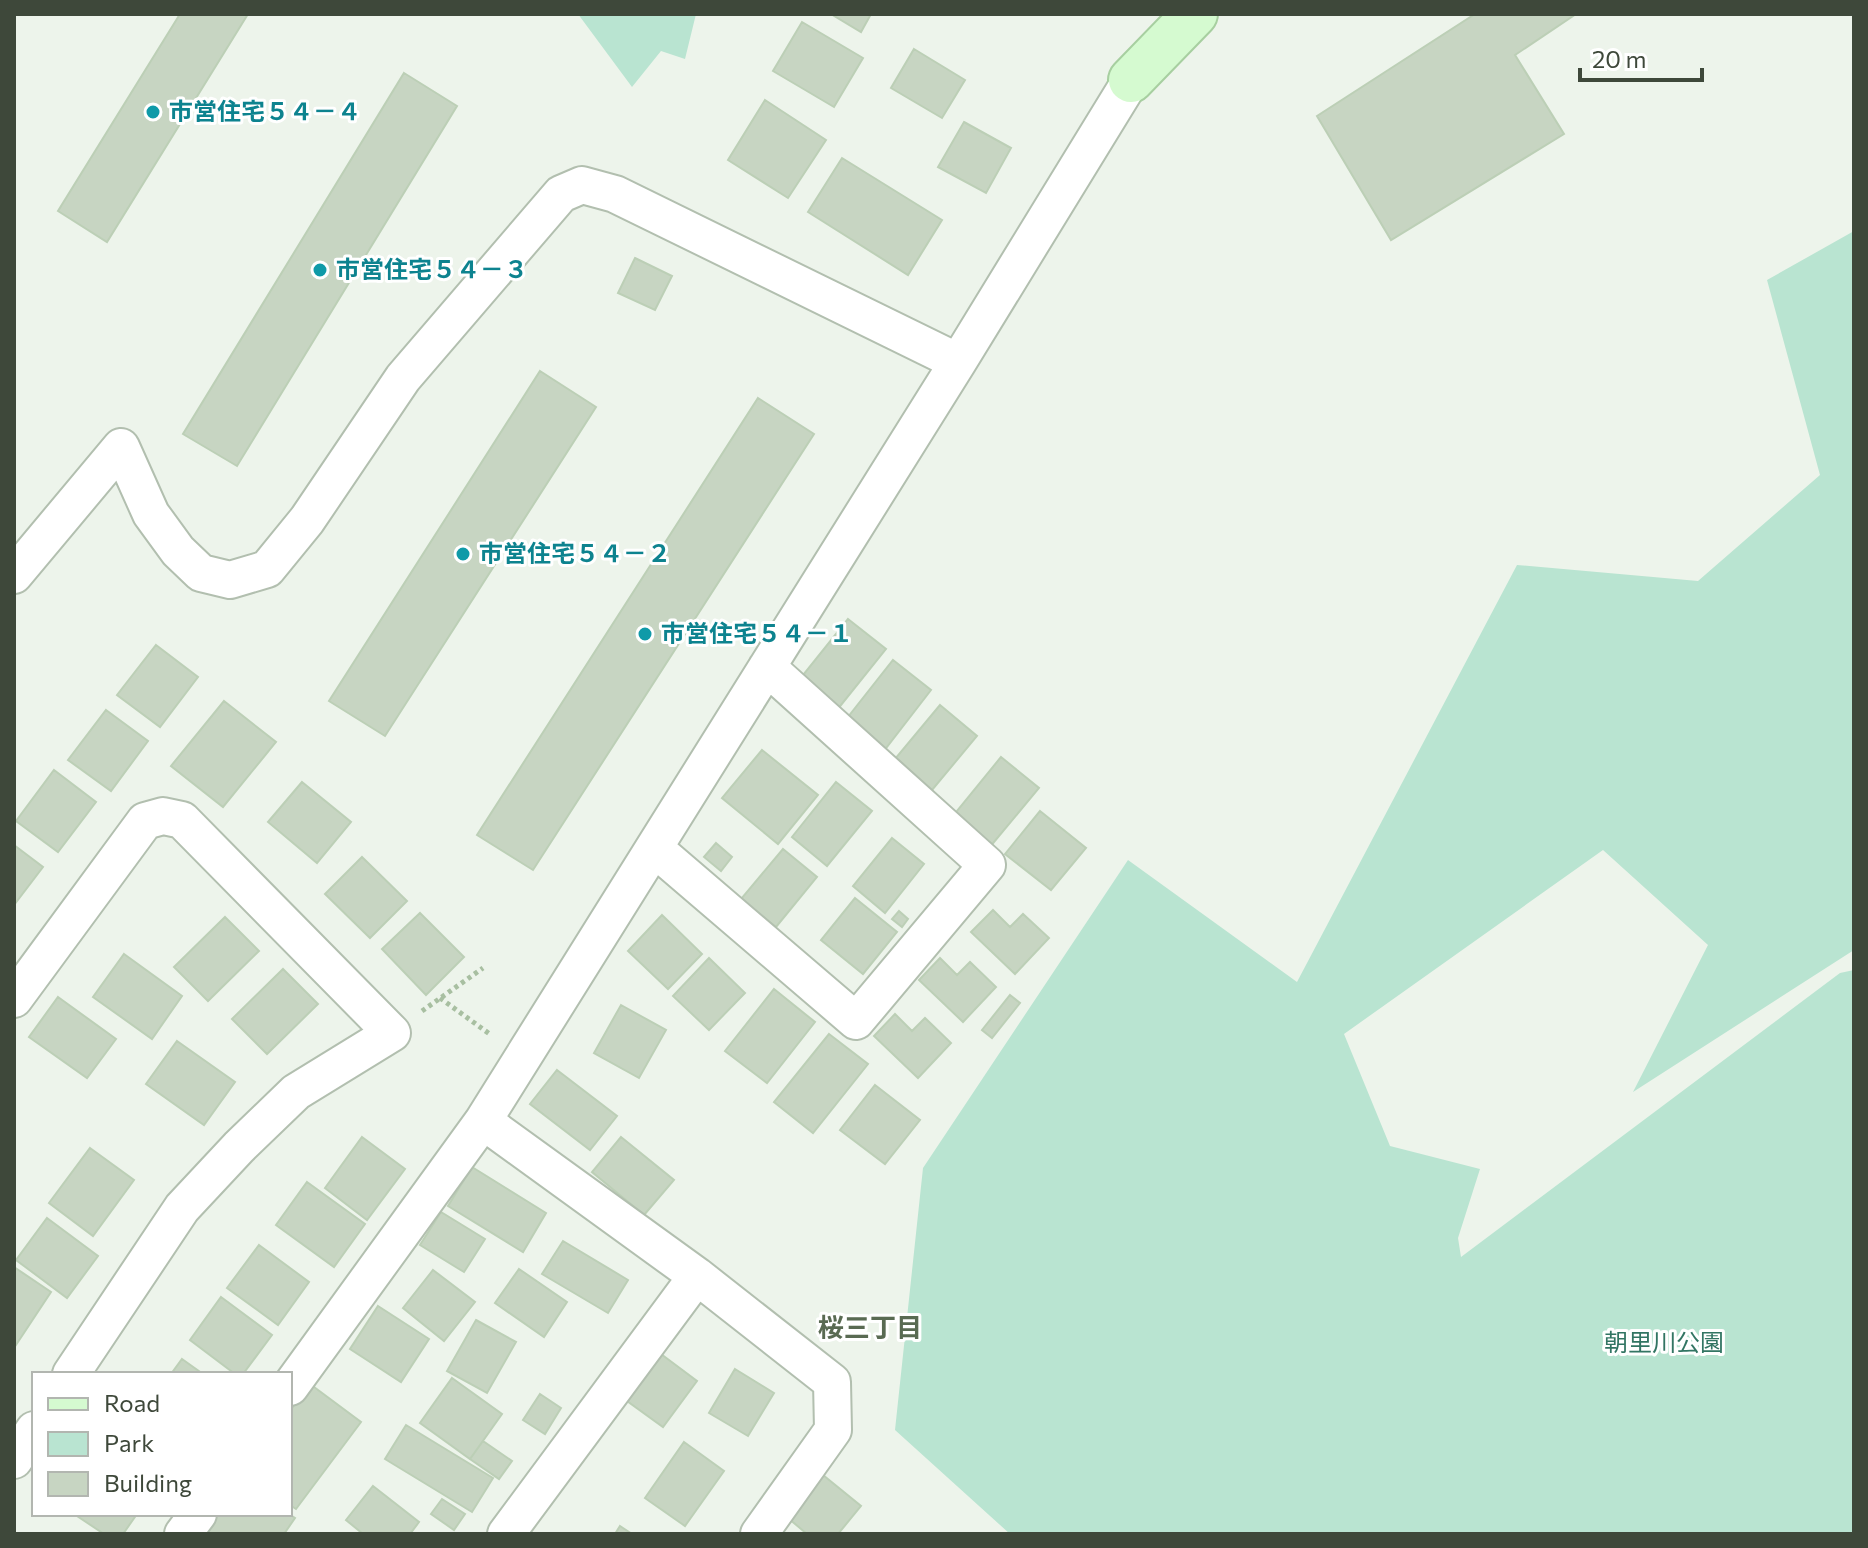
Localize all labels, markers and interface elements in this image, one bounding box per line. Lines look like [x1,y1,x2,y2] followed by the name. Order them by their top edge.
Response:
[1580,32,1702,82] scale bar
[1592,44,1646,73] text: 20 m
[169,96,361,125] place label: 市営住宅５４－４
[144,103,162,121] marker: 市営住宅５４－４
[336,254,528,283] place label: 市営住宅５４－３
[311,261,329,279] marker: 市営住宅５４－３
[479,538,671,567] place label: 市営住宅５４－２
[454,545,472,563] marker: 市営住宅５４－２
[661,618,853,647] place label: 市営住宅５４－１
[636,625,654,643] marker: 市営住宅５４－１
[818,1311,922,1342] district label: 桜三丁目
[1604,1327,1724,1356] park label: 朝里川公園
[32,1372,292,1516] legend
[104,1388,160,1417] text: Road
[104,1428,154,1457] text: Park
[104,1468,192,1497] text: Building

